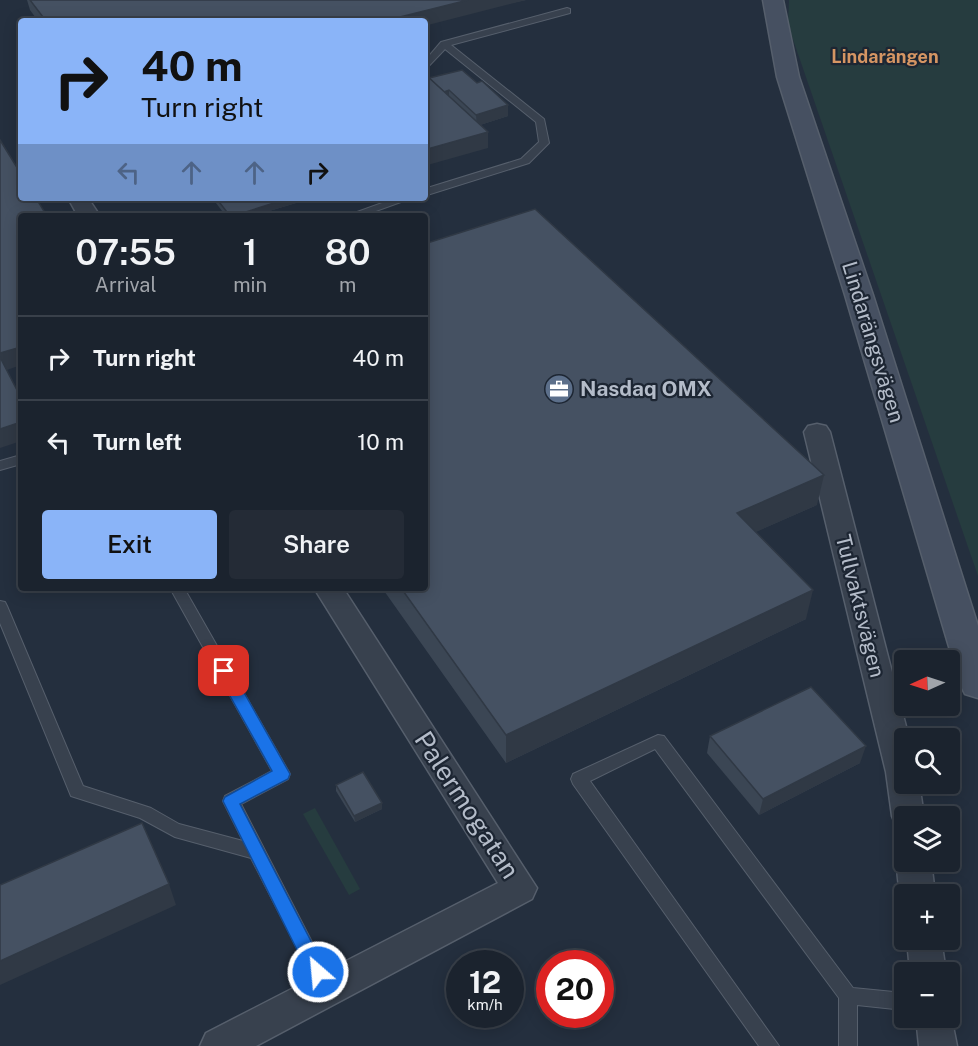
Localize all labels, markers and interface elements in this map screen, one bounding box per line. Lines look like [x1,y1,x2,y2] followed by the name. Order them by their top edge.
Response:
[141,41,243,90] text: 40 m
[42,42,120,120] icon: right
[831,46,939,67] district label: Lindarängen
[141,91,264,123] text: Turn right
[112,156,145,189] icon: left
[175,156,208,189] icon: ahead
[238,156,271,189] icon: ahead
[301,156,334,189] icon: right
[75,231,176,273] text: 07:55
[243,231,258,273] text: 1
[324,231,371,273] text: 80
[837,258,910,425] street label: Lindarängsvägen
[95,273,156,297] text: Arrival
[233,273,267,297] text: min
[339,273,356,297] text: m
[42,342,75,375] icon: right
[93,345,196,371] text: Turn right
[352,345,404,371] text: 40 m
[543,373,575,405] office icon: Nasdaq OMX
[580,376,712,401] place label: Nasdaq OMX
[42,426,75,459] icon: left
[93,429,182,455] text: Turn left
[357,429,404,455] text: 10 m
[42,510,217,579] button: Exit
[229,510,404,579] button: Share
[831,532,890,680] street label: Tullvaktsvägen
[198,645,249,696] pin
[894,650,960,716] north arrow
[894,650,960,1028] map controls
[207,654,240,687] icon: arrive
[408,725,526,884] street label: Palermogatan
[894,728,960,794] button: search
[894,806,960,872] button: layers
[894,884,960,950] button: +
[286,940,350,1004] position arrow
[536,950,614,1028] speed limit sign: 20
[894,962,960,1028] button: −
[469,964,501,1000] text: 12
[467,996,503,1013] text: km/h

